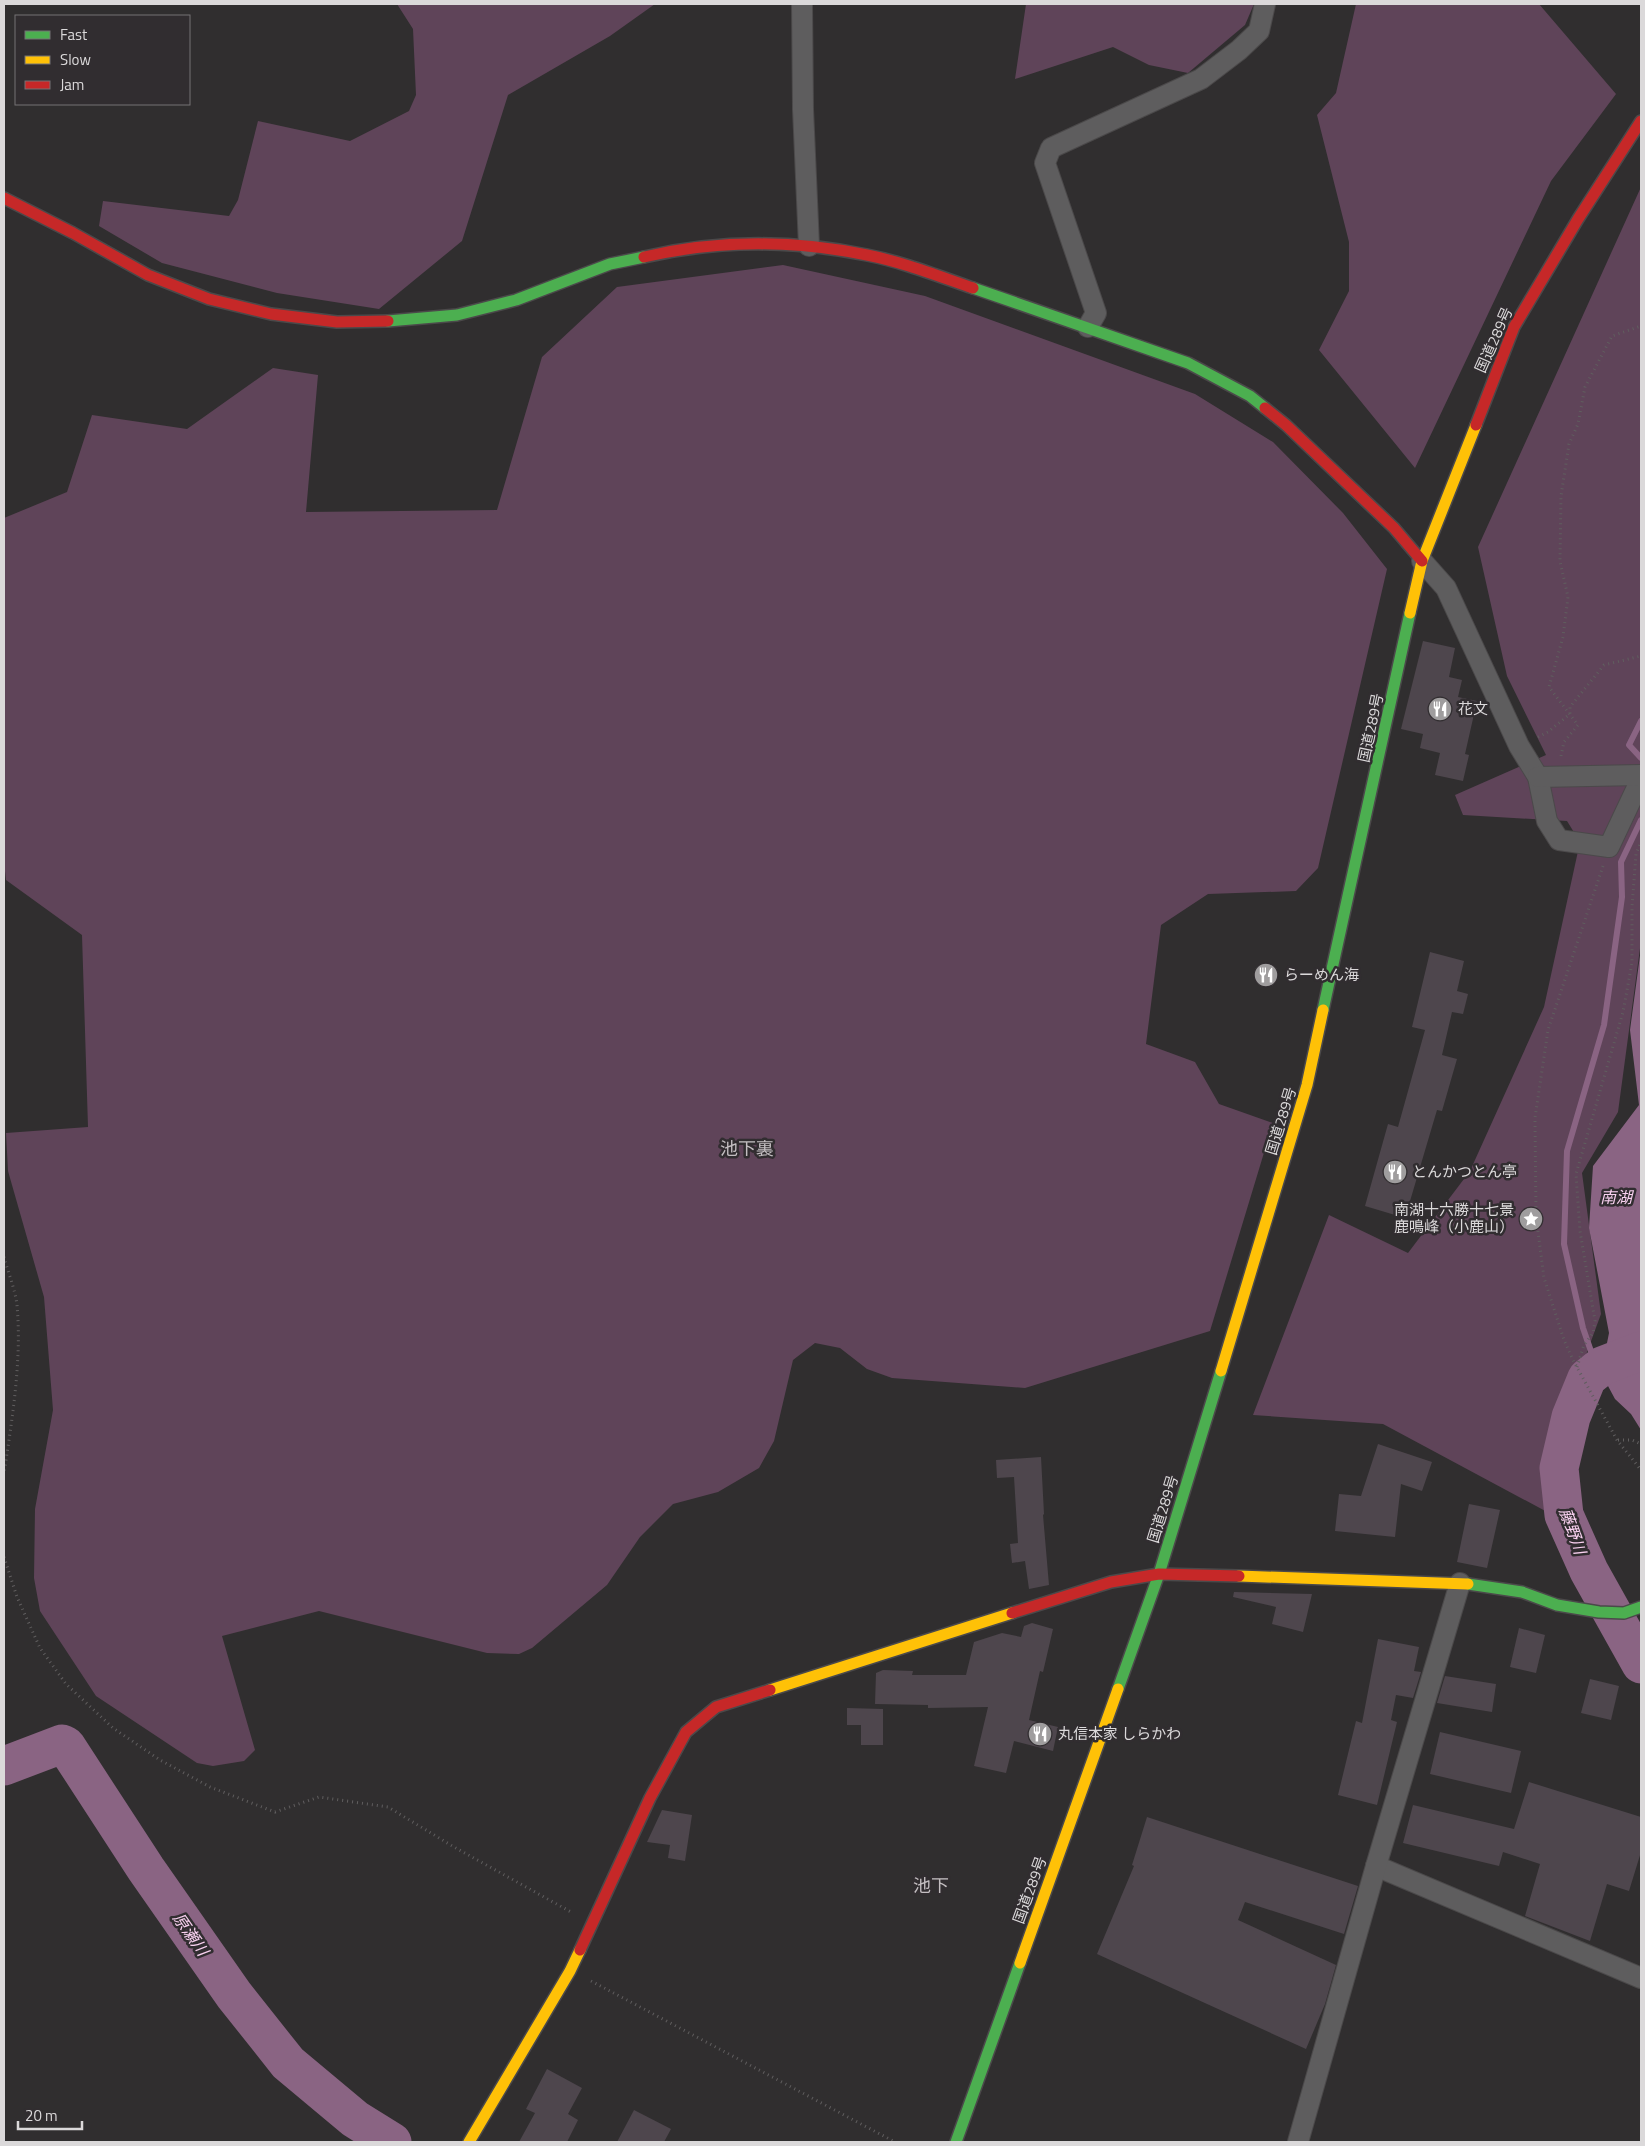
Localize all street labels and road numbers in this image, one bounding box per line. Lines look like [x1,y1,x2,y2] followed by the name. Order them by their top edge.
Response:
[1469,303,1518,377] street label: 国道289号
[1352,691,1389,765] street label: 国道289号
[1259,1084,1302,1158] street label: 国道289号
[1141,1472,1184,1546] street label: 国道289号
[1007,1853,1052,1927] street label: 国道289号

